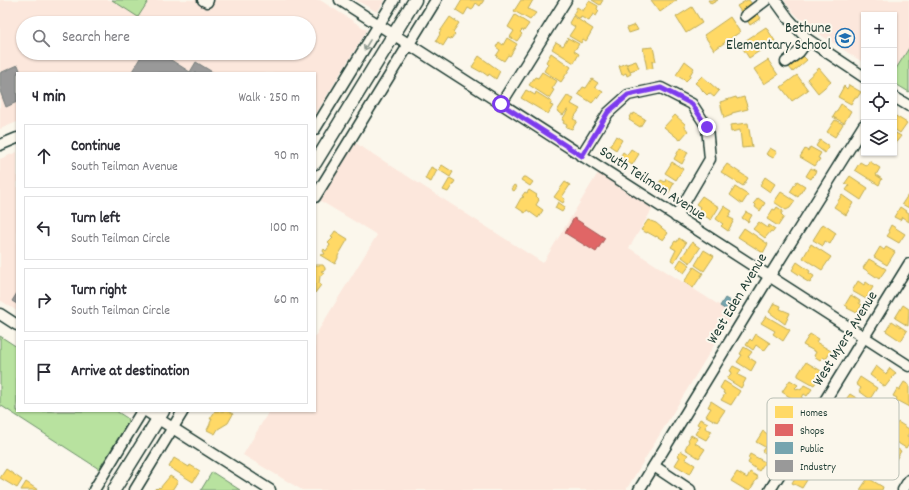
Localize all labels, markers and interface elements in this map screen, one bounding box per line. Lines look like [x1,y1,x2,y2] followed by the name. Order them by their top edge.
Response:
[861,12,897,156] map controls
[861,12,897,48] button: +
[16,16,316,60] search box
[726,18,831,57] place label: Bethune Elementary School
[30,27,52,49] icon: search
[62,27,130,49] text: Search here
[834,27,856,49] school or university icon: Bethune Elementary School
[362,39,370,51] one-way arrow
[861,48,897,84] button: −
[861,84,897,120] button: locate
[32,86,66,110] text: 4 min
[238,89,300,108] text: Walk · 250 m
[492,95,510,113] route start
[698,118,716,136] route end
[861,120,897,156] button: layers
[71,136,120,158] text: Continue
[594,141,710,227] street label: South Teilman Avenue
[33,145,55,167] icon: ahead
[274,147,299,166] text: 90 m
[71,158,178,177] text: South Teilman Avenue
[71,208,120,230] text: Turn left
[33,217,55,239] icon: left
[270,219,299,238] text: 100 m
[71,230,170,249] text: South Teilman Circle
[702,249,774,349] street label: West Eden Avenue
[71,280,127,302] text: Turn right
[808,287,884,391] street label: West Myers Avenue
[33,289,55,311] icon: right
[274,291,299,310] text: 60 m
[71,302,170,321] text: South Teilman Circle
[33,361,55,383] icon: arrive
[71,361,189,383] text: Arrive at destination
[767,398,899,480] legend
[800,406,828,422] text: Homes
[800,424,825,440] text: Shops
[800,442,824,458] text: Public
[800,460,836,476] text: Industry

